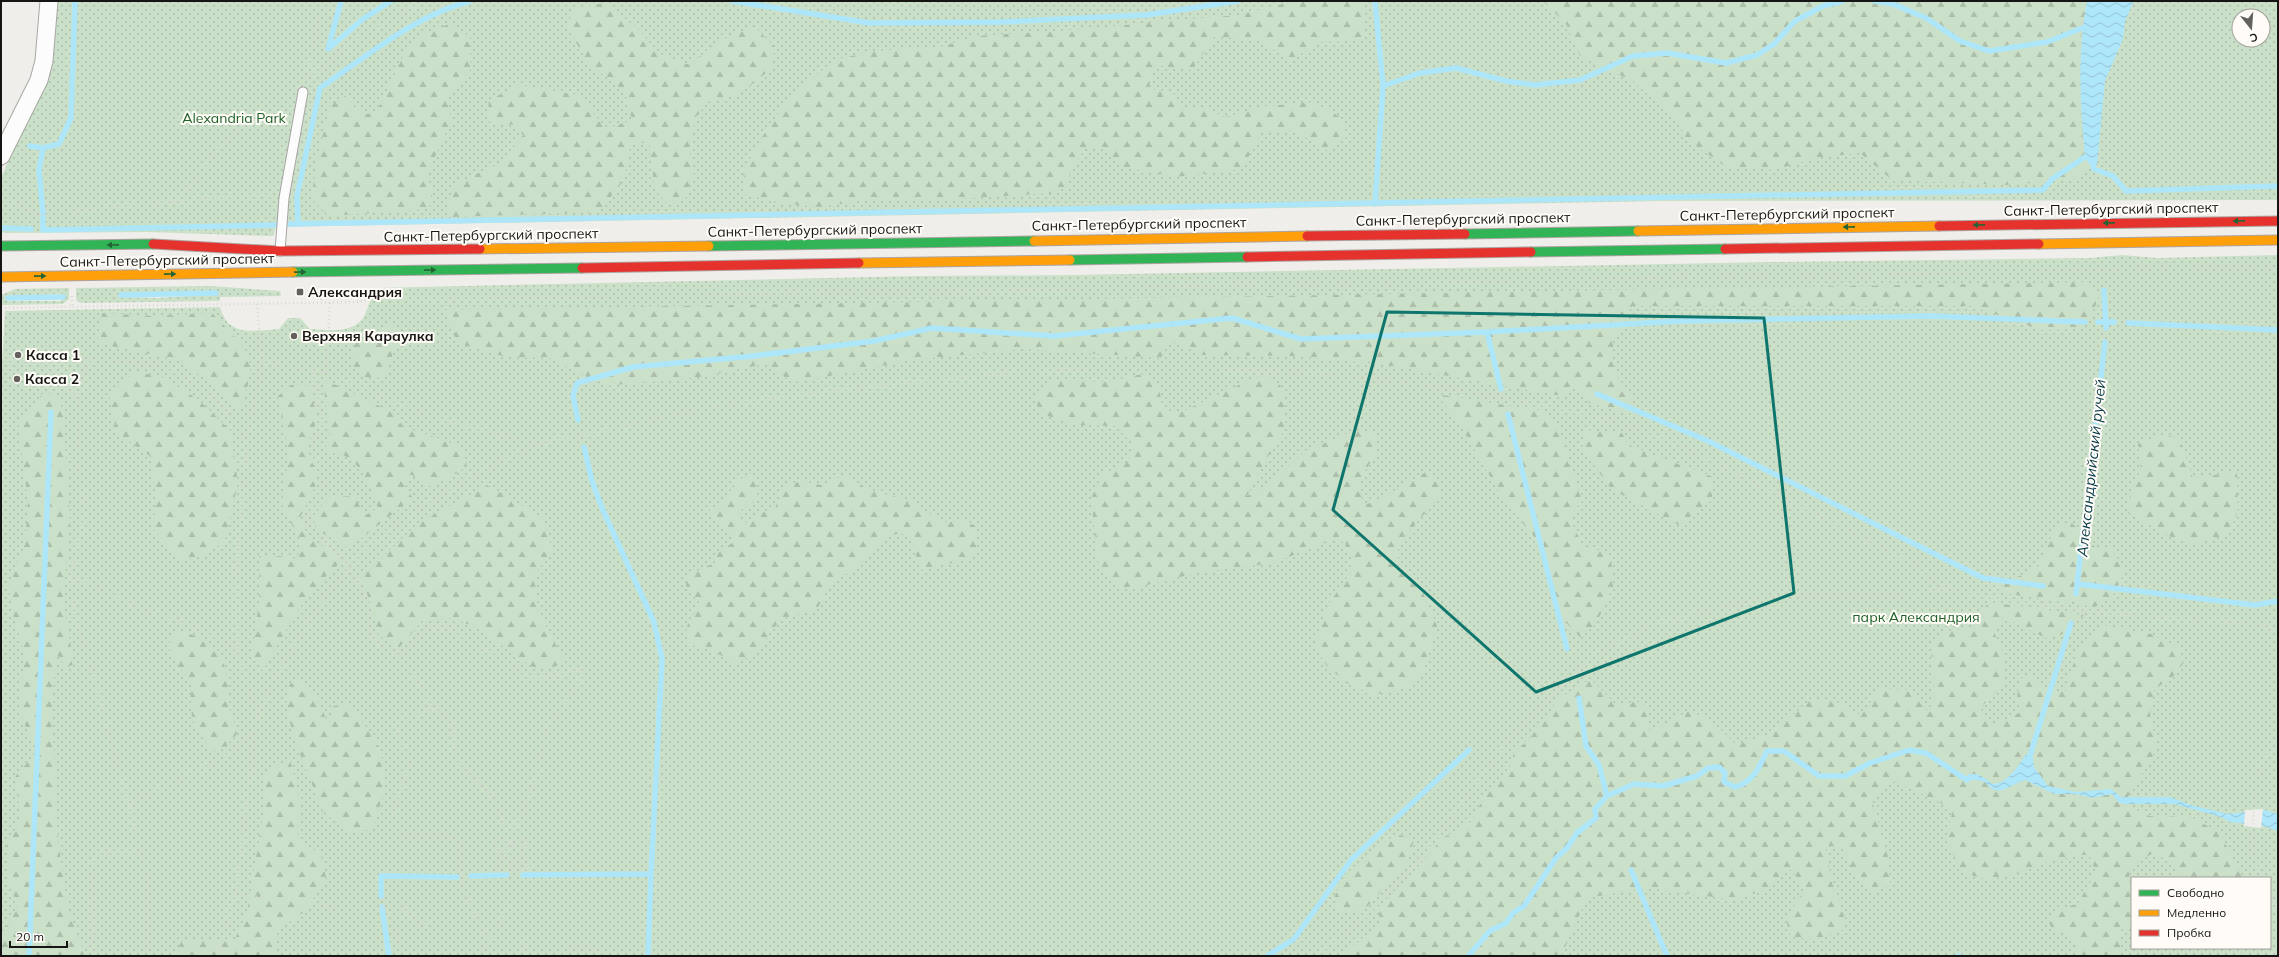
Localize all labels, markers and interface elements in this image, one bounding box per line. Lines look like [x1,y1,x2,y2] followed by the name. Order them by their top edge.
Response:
[2231,8,2271,48] north arrow
[2248,30,2260,45] text: С
[182,109,287,127] park label: Alexandria Park
[2003,198,2219,220] street label: Санкт-Петербургский проспект
[1679,203,1895,225] street label: Санкт-Петербургский проспект
[1355,208,1571,230] street label: Санкт-Петербургский проспект
[1031,213,1247,235] street label: Санкт-Петербургский проспект
[2232,218,2245,224] one-way arrow
[707,219,923,241] street label: Санкт-Петербургский проспект
[2102,220,2115,226] one-way arrow
[1972,222,1985,228] one-way arrow
[383,224,599,246] street label: Санкт-Петербургский проспект
[1842,224,1855,230] one-way arrow
[106,242,119,248] one-way arrow
[59,249,275,271] street label: Санкт-Петербургский проспект
[424,267,437,273] one-way arrow
[294,269,307,275] one-way arrow
[164,271,177,277] one-way arrow
[34,273,47,279] one-way arrow
[308,283,402,301] place label: Александрия
[295,287,305,297] marker: Александрия
[302,327,434,345] place label: Верхняя Караулка
[289,331,299,341] marker: Верхняя Караулка
[26,346,80,364] place label: Касса 1
[13,350,23,360] marker: Касса 1
[25,370,79,388] place label: Касса 2
[12,374,22,384] marker: Касса 2
[2072,378,2110,559] water label: Александрийский ручей
[1852,608,1980,626] park label: парк Александрия
[2131,877,2271,949] legend
[2167,885,2224,900] text: Свободно
[2167,905,2226,920] text: Медленно
[10,923,67,949] scale bar
[2167,925,2211,940] text: Пробка
[16,929,44,944] text: 20 m

